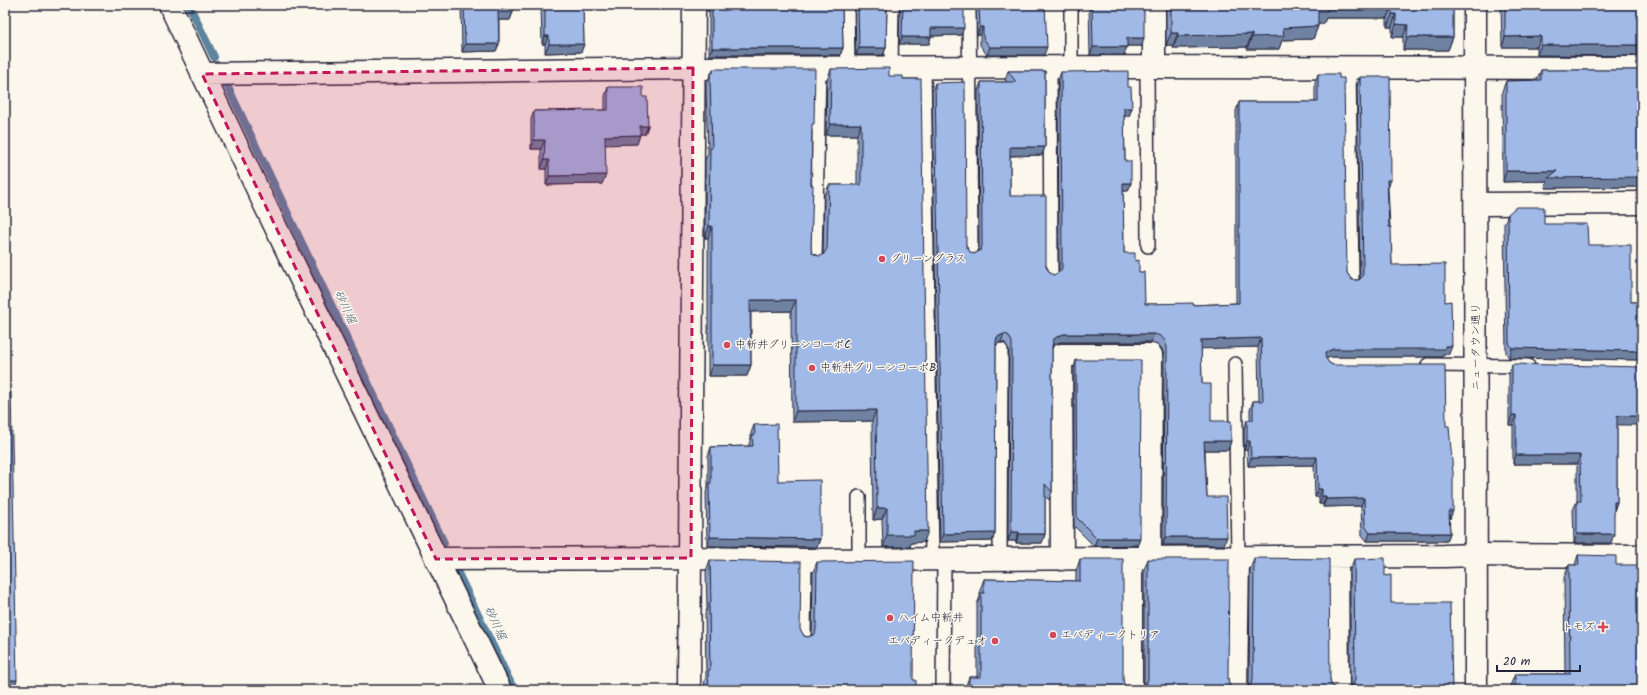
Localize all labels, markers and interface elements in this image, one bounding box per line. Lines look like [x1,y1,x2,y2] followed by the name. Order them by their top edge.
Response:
[890,250,966,268] place label: グリーングラス
[877,254,887,264] marker: グリーングラス
[329,287,362,328] water label: 砂川堀
[1467,303,1485,391] street label: ニュータウン通り
[735,336,851,354] place label: 中新井グリーンコーポC
[722,340,732,350] marker: 中新井グリーンコーポC
[820,359,936,377] place label: 中新井グリーンコーポB
[807,363,817,373] marker: 中新井グリーンコーポB
[479,603,512,644] water label: 砂川堀
[898,609,964,627] place label: ハイム中新井
[885,613,895,623] marker: ハイム中新井
[1562,618,1595,636] place label: トモズ
[1598,622,1608,632] marker: トモズ
[1061,626,1160,644] place label: エバディークトリア
[1048,630,1058,640] marker: エバディークトリア
[888,632,987,650] place label: エバディークデュオ
[990,636,1000,646] marker: エバディークデュオ
[1497,647,1580,673] scale bar
[1503,652,1531,671] text: 20 m

